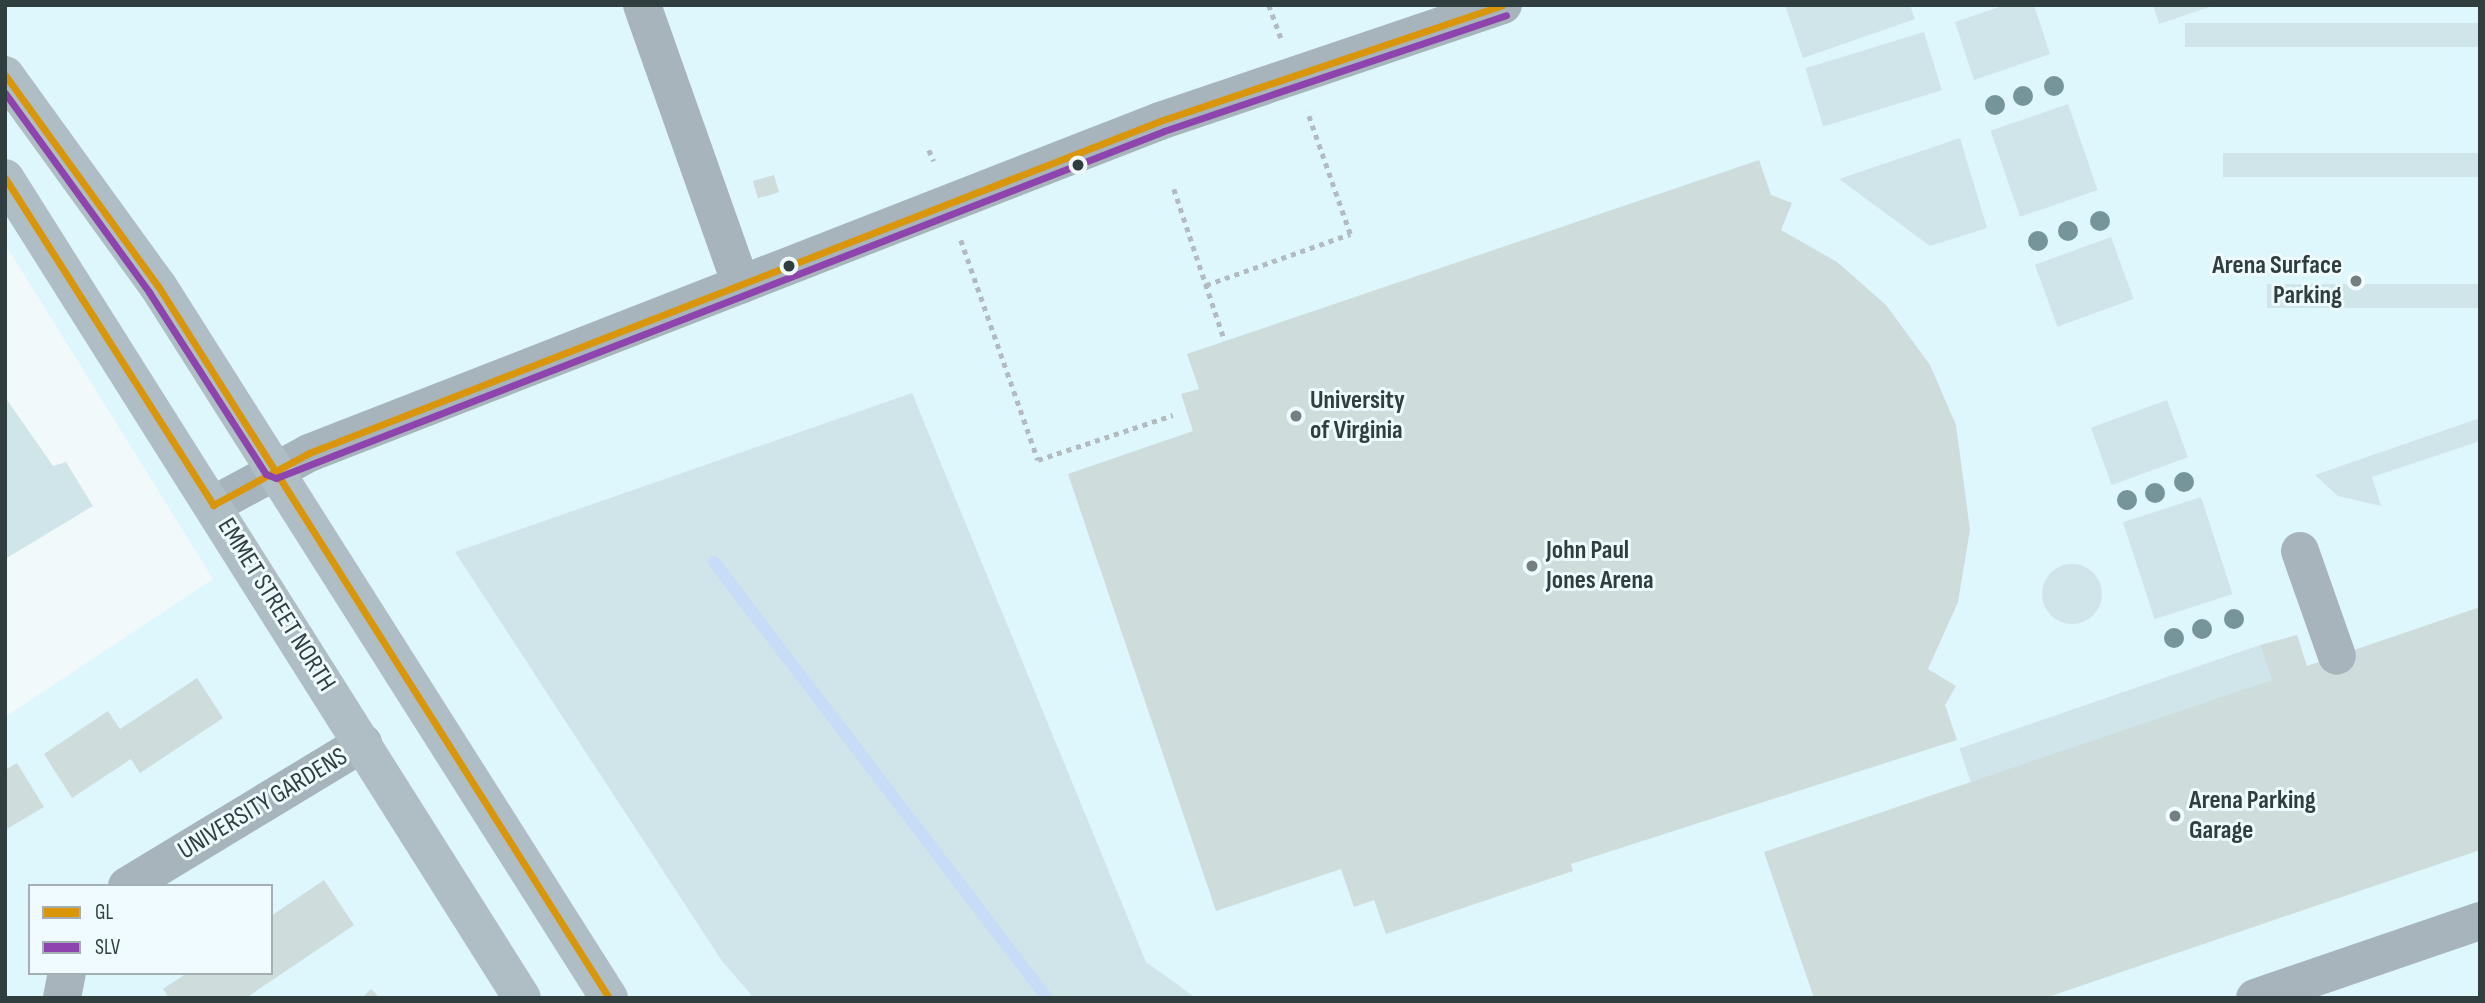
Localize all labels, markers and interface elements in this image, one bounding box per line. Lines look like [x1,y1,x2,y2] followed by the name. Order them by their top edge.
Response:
[1071,158,1085,172] unlabelled marker
[2212,250,2342,312] place label: Arena Surface Parking
[782,259,796,273] unlabelled marker
[2348,273,2364,289] marker: Arena Surface Parking
[1310,385,1405,446] place label: University of Virginia
[1288,408,1304,424] marker: University of Virginia
[210,513,342,697] street label: EMMET STREET NORTH
[1546,535,1654,596] place label: John Paul Jones Arena
[1524,558,1540,574] marker: John Paul Jones Arena
[173,741,353,867] street label: UNIVERSITY GARDENS
[2189,785,2316,846] place label: Arena Parking Garage
[2167,808,2183,824] marker: Arena Parking Garage
[28,884,273,975] legend
[95,900,113,925] text: GL
[95,935,120,960] text: SLV

